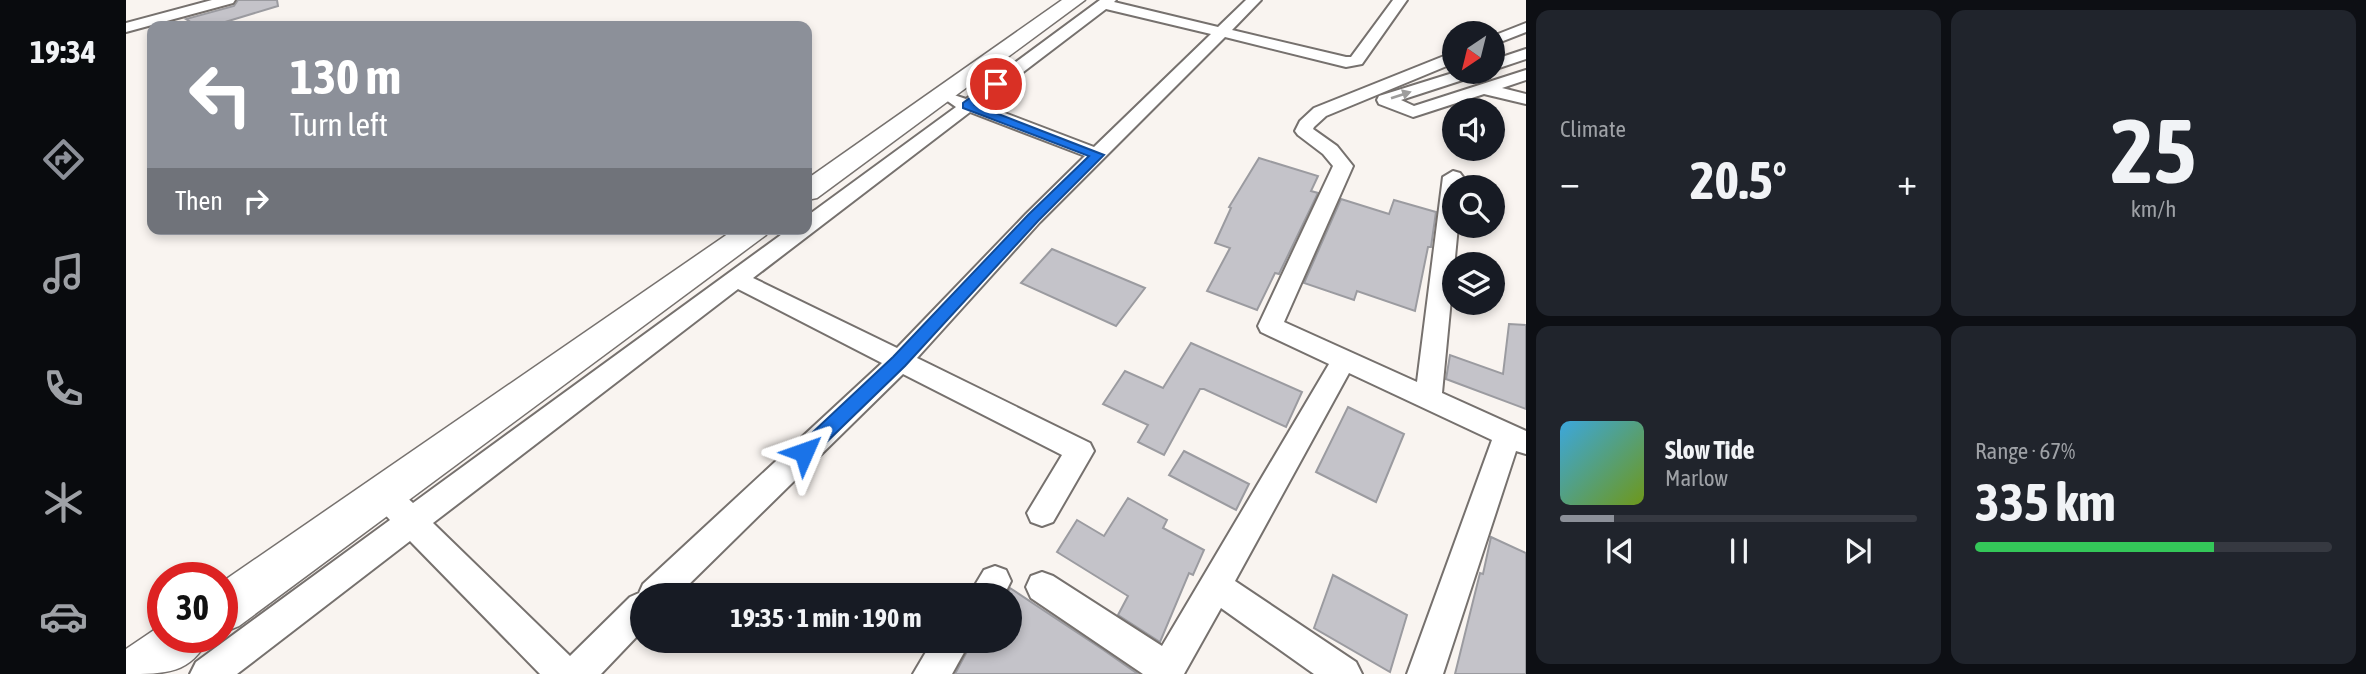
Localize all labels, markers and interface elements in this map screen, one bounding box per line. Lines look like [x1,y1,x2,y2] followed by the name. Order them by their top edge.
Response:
[1442,21,1505,84] north arrow
[1442,21,1505,315] map controls
[30,33,96,70] text: 19:34
[290,48,401,104] text: 130 m
[175,49,266,140] icon: left
[966,54,1026,114] pin
[977,65,1015,103] icon: arrive
[1391,89,1412,99] one-way arrow
[1442,98,1505,161] button: sound
[2111,98,2196,202] text: 25
[290,106,388,143] text: Turn left
[1560,116,1626,142] text: Climate
[39,135,88,184] icon: directions
[1690,150,1787,210] text: 20.5°
[1560,160,1580,203] text: −
[1897,160,1917,203] text: +
[1442,175,1505,238] button: search
[237,182,275,220] icon: right
[175,186,223,216] text: Then
[2131,196,2176,222] text: km/h
[39,249,88,298] icon: music
[1442,252,1505,315] button: layers
[39,364,88,413] icon: phone
[767,415,841,489] position arrow
[1665,435,1755,465] text: Slow Tide
[1975,438,2075,464] text: Range · 67%
[1665,465,1728,491] text: Marlow
[1975,472,2116,532] text: 335 km
[39,478,88,527] icon: climate
[1601,532,1639,570] icon: previous
[1720,532,1758,570] icon: pause
[1839,532,1877,570] icon: next
[147,562,238,653] speed limit sign: 30
[39,592,88,641] icon: car
[731,603,921,633] text: 19:35 · 1 min · 190 m

